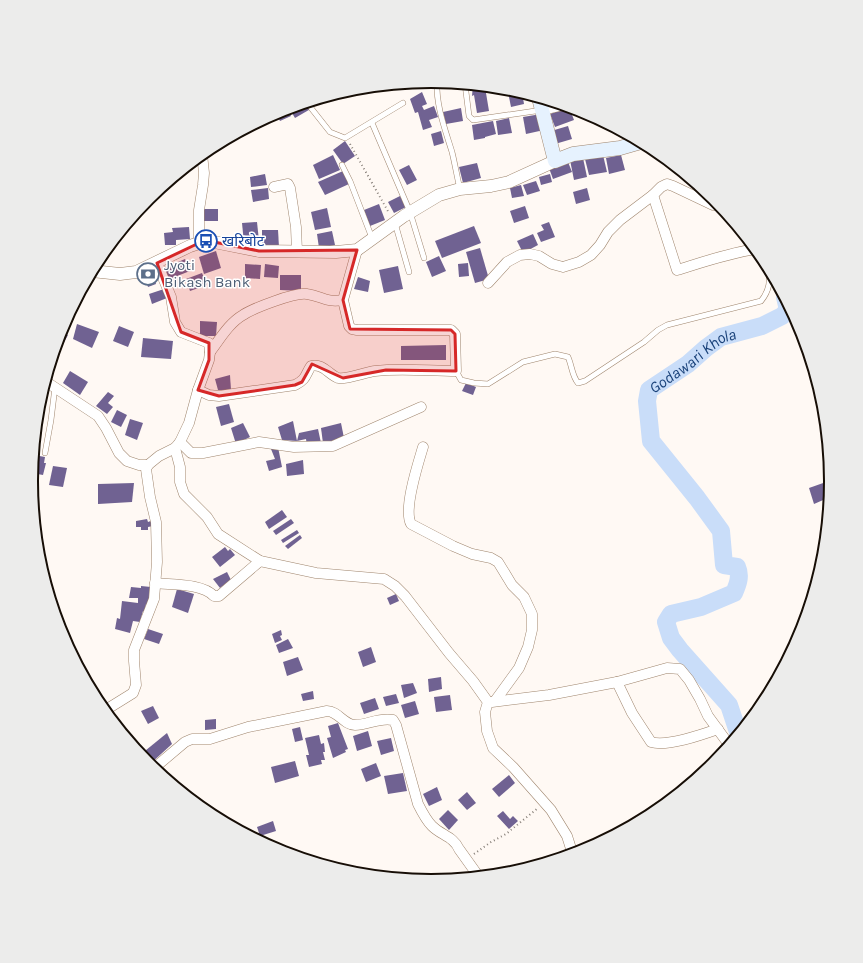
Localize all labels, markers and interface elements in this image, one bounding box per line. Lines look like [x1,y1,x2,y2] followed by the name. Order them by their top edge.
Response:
[193,228,219,254] bus stop icon: खरिबोट
[222,232,265,250] place label: खरिबोट
[164,256,250,291] place label: Jyoti Bikash Bank
[135,261,161,287] bank icon: Jyoti Bikash Bank
[645,324,738,397] water label: Godawari Khola

